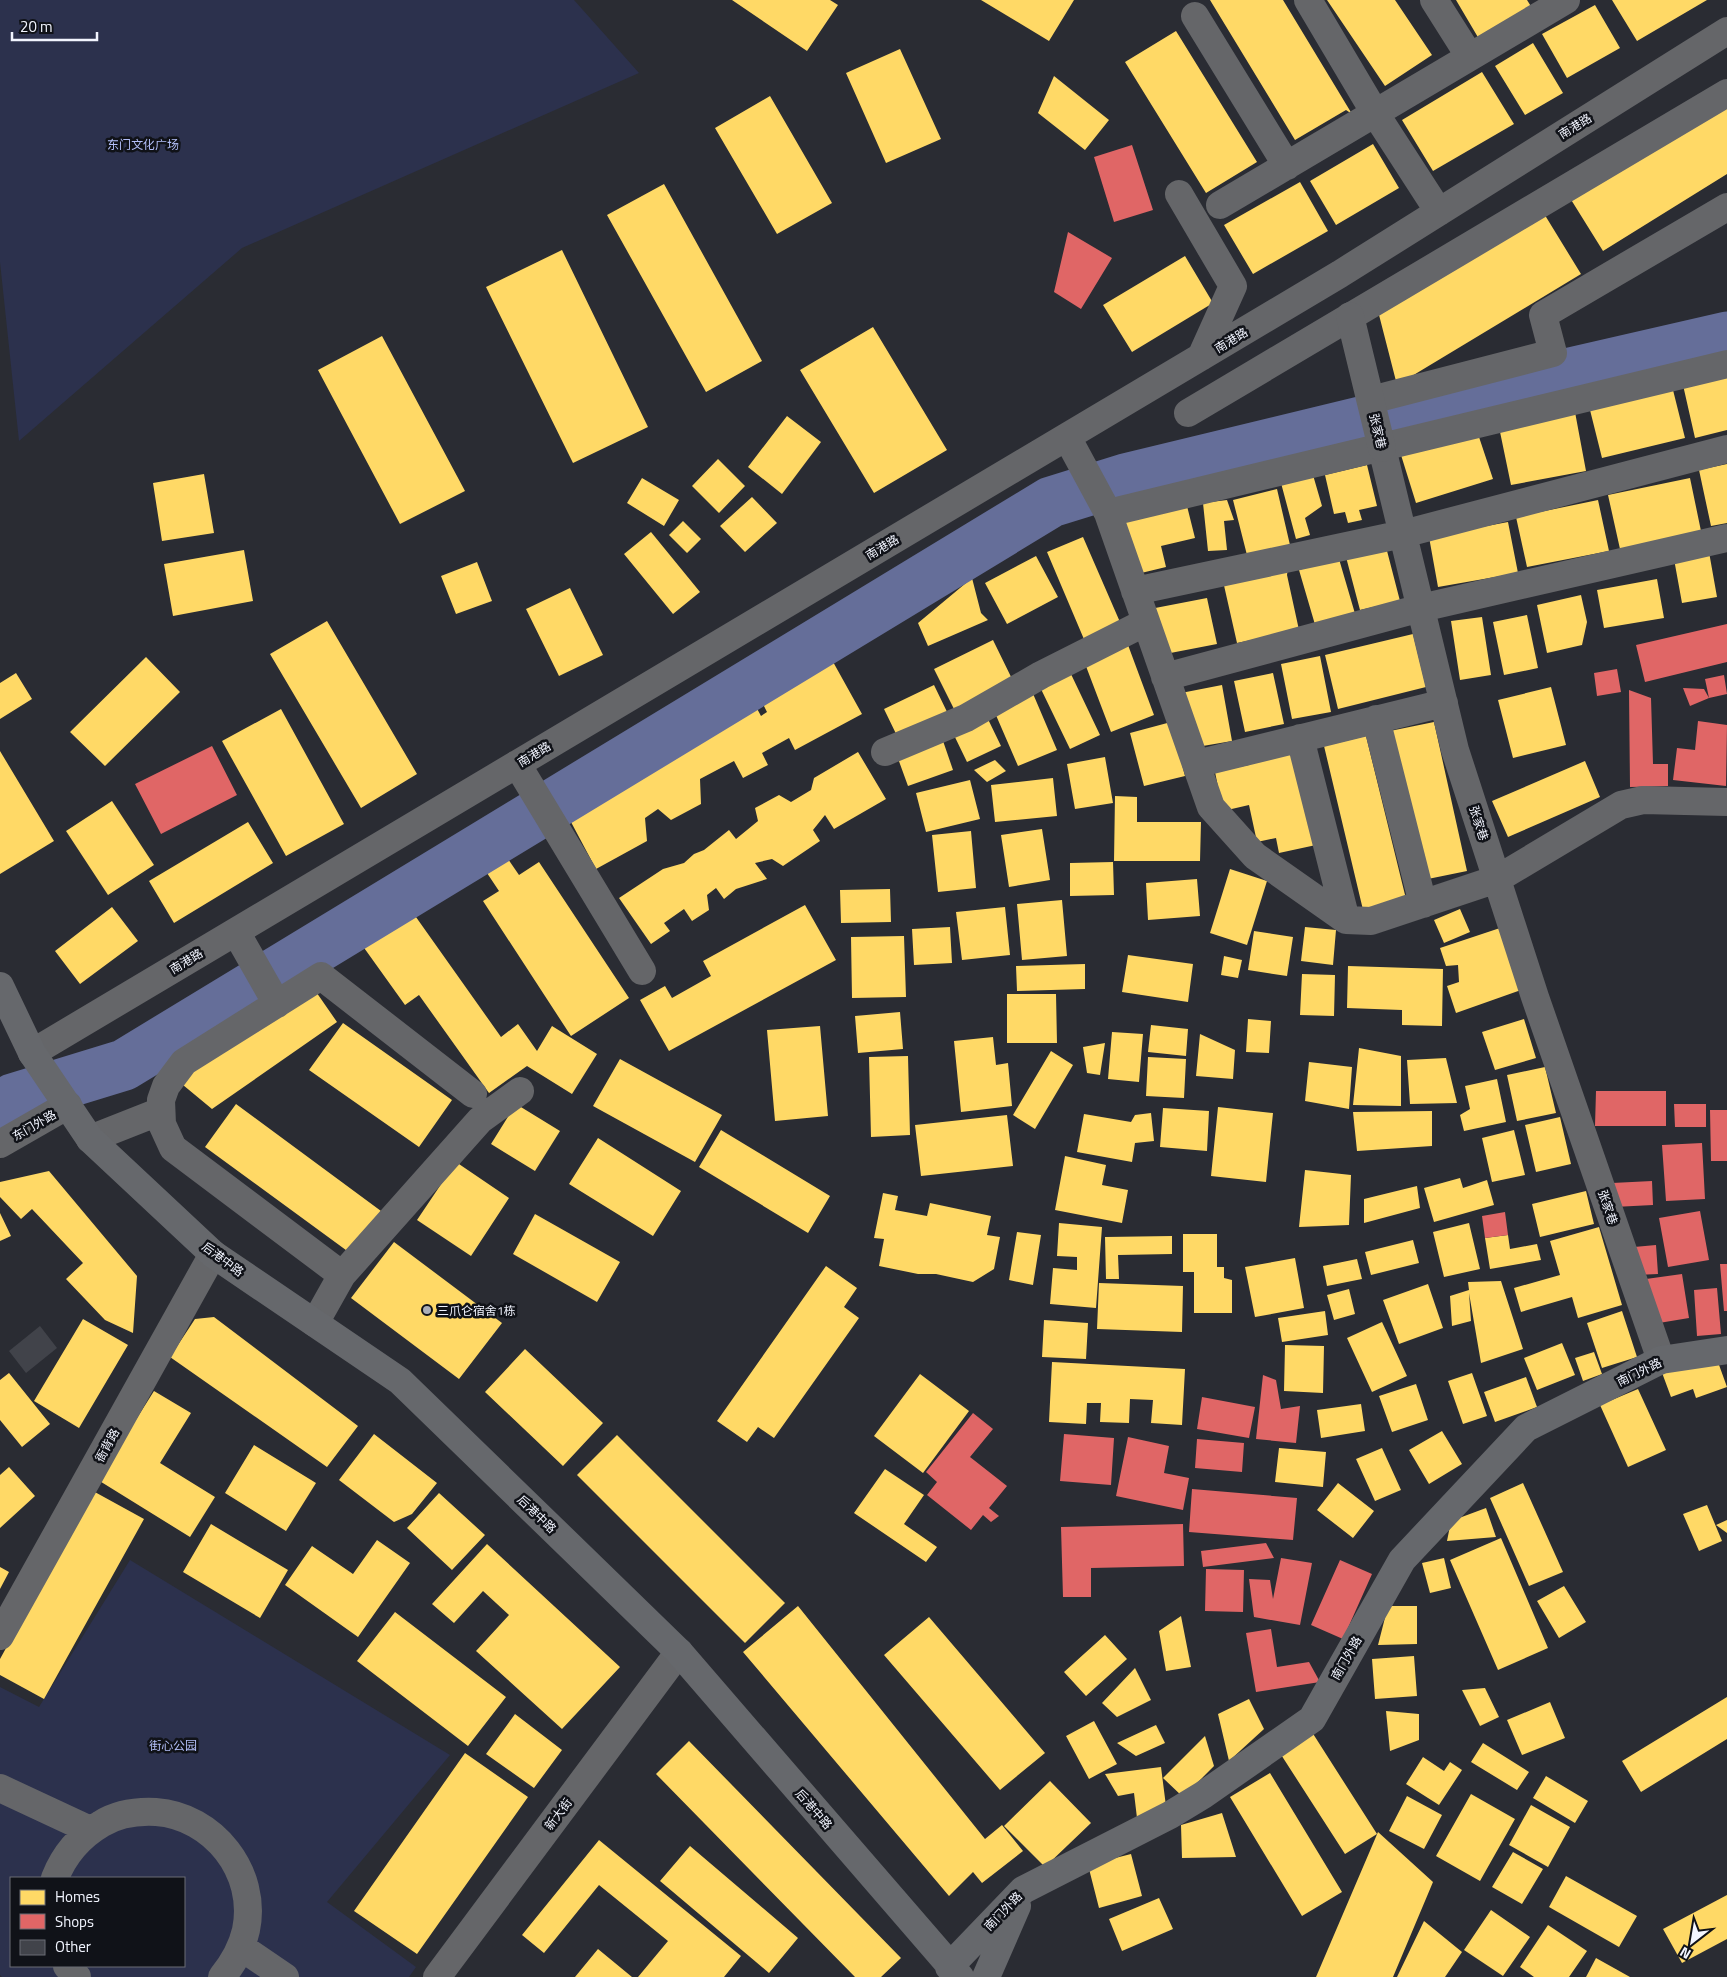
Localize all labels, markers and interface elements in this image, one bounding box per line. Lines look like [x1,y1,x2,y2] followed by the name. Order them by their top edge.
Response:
[12,10,98,42] scale bar
[20,15,53,38] text: 20 m
[1555,108,1595,144] street label: 南港路
[107,135,179,154] park label: 东门文化广场
[1211,323,1251,357] street label: 南港路
[1365,411,1391,451] street label: 张家巷
[862,530,902,564] street label: 南港路
[514,737,554,771] street label: 南港路
[1464,803,1494,843] street label: 张家巷
[166,944,206,978] street label: 南港路
[8,1105,60,1145] street label: 东门外路
[1593,1187,1623,1227] street label: 张家巷
[198,1237,248,1281] street label: 后港中路
[437,1301,516,1320] place label: 三爪仑宿舍1栋
[421,1304,433,1316] marker: 三爪仑宿舍1栋
[1613,1353,1665,1391] street label: 南门外路
[90,1425,124,1465] street label: 衙背路
[513,1490,561,1538] street label: 后港中路
[1326,1632,1366,1684] street label: 南门外路
[149,1736,197,1755] park label: 街心公园
[791,1785,837,1833] street label: 后港中路
[540,1794,576,1834] street label: 新大街
[10,1877,185,1967] legend
[55,1885,100,1908] text: Homes
[979,1887,1027,1935] street label: 南门外路
[55,1910,94,1933] text: Shops
[1667,1917,1717,1967] north arrow
[55,1935,91,1958] text: Other
[1675,1942,1695,1965] text: N

